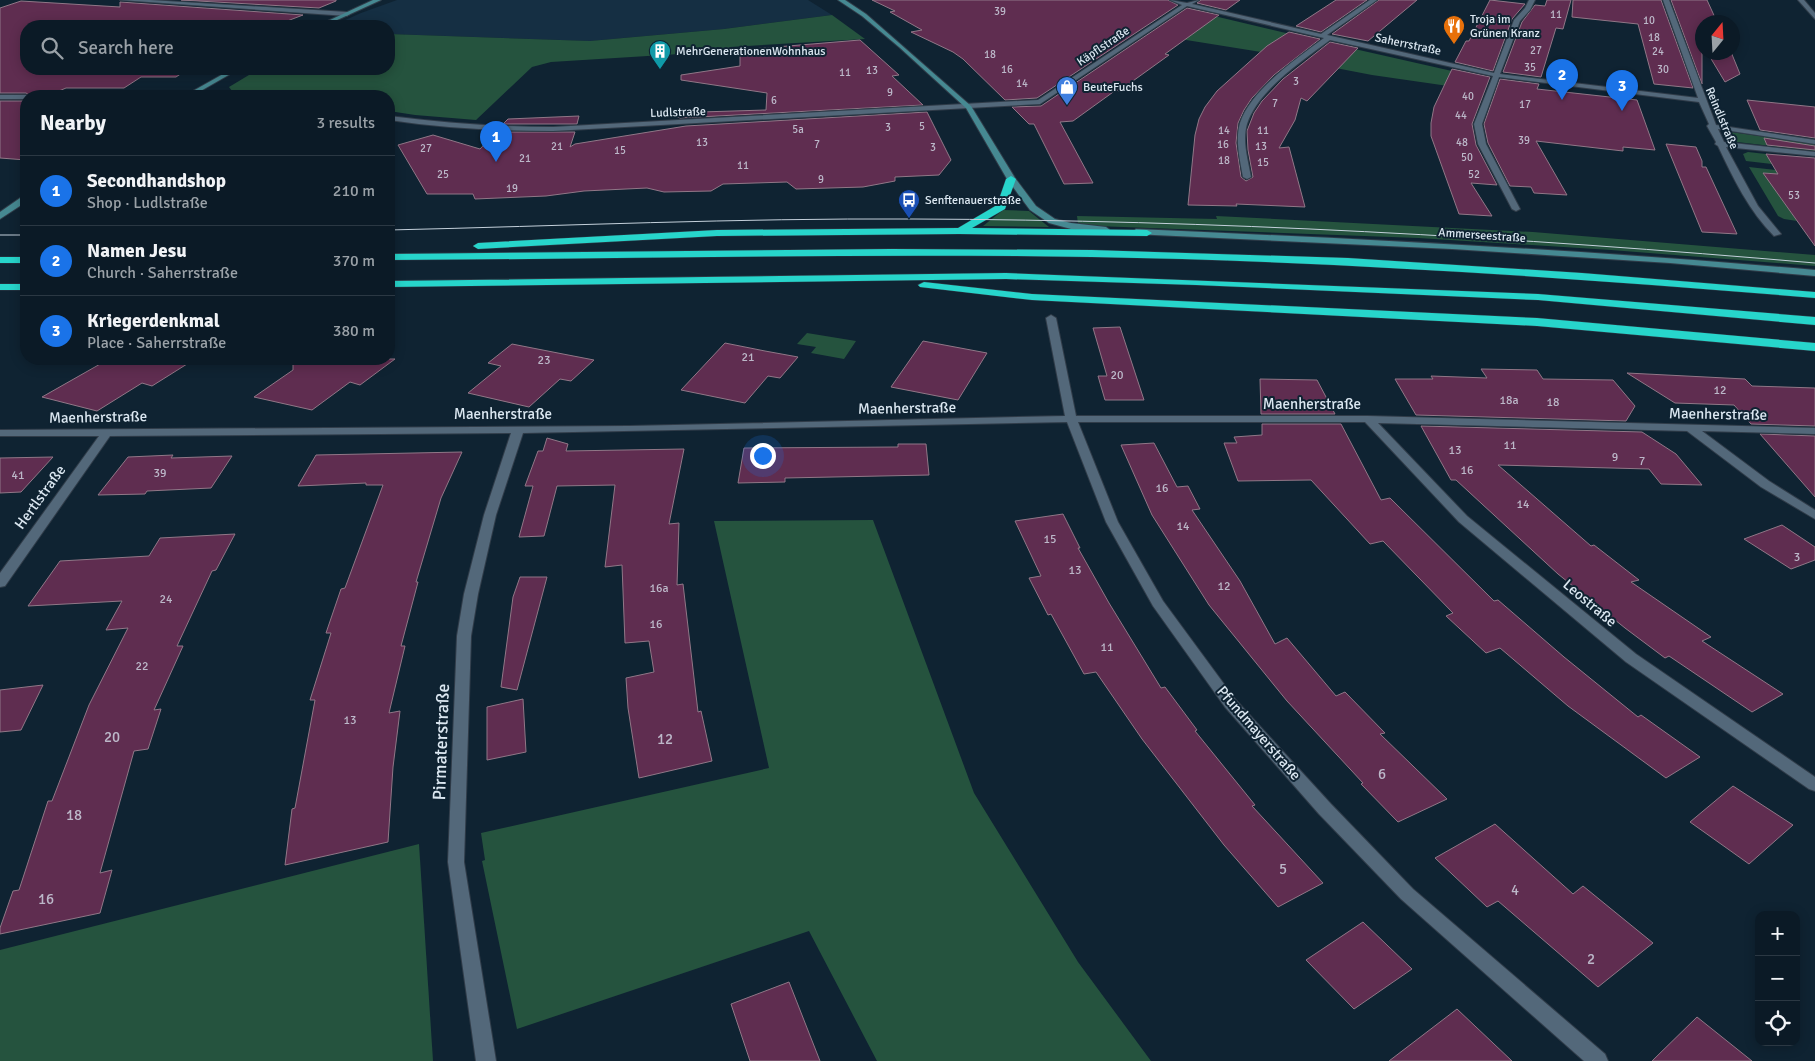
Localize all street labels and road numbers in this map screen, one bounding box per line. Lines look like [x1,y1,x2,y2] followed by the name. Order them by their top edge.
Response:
[1074,23,1133,70] street label: Käpflstraße
[1373,30,1442,59] street label: Saherrstraße
[1702,85,1741,152] street label: Reindlstraße
[650,104,706,121] street label: Ludlstraße
[1438,225,1526,246] street label: Ammerseestraße
[1263,395,1361,413] street label: Maenherstraße
[858,398,956,418] street label: Maenherstraße
[1669,404,1767,424] street label: Maenherstraße
[454,405,552,423] street label: Maenherstraße
[49,407,147,427] street label: Maenherstraße
[11,461,69,533] street label: Hertlstraße
[1560,575,1620,631] street label: Leostraße
[1213,682,1305,784] street label: Pfundmayerstraße
[428,683,454,801] street label: Pirmaterstraße

